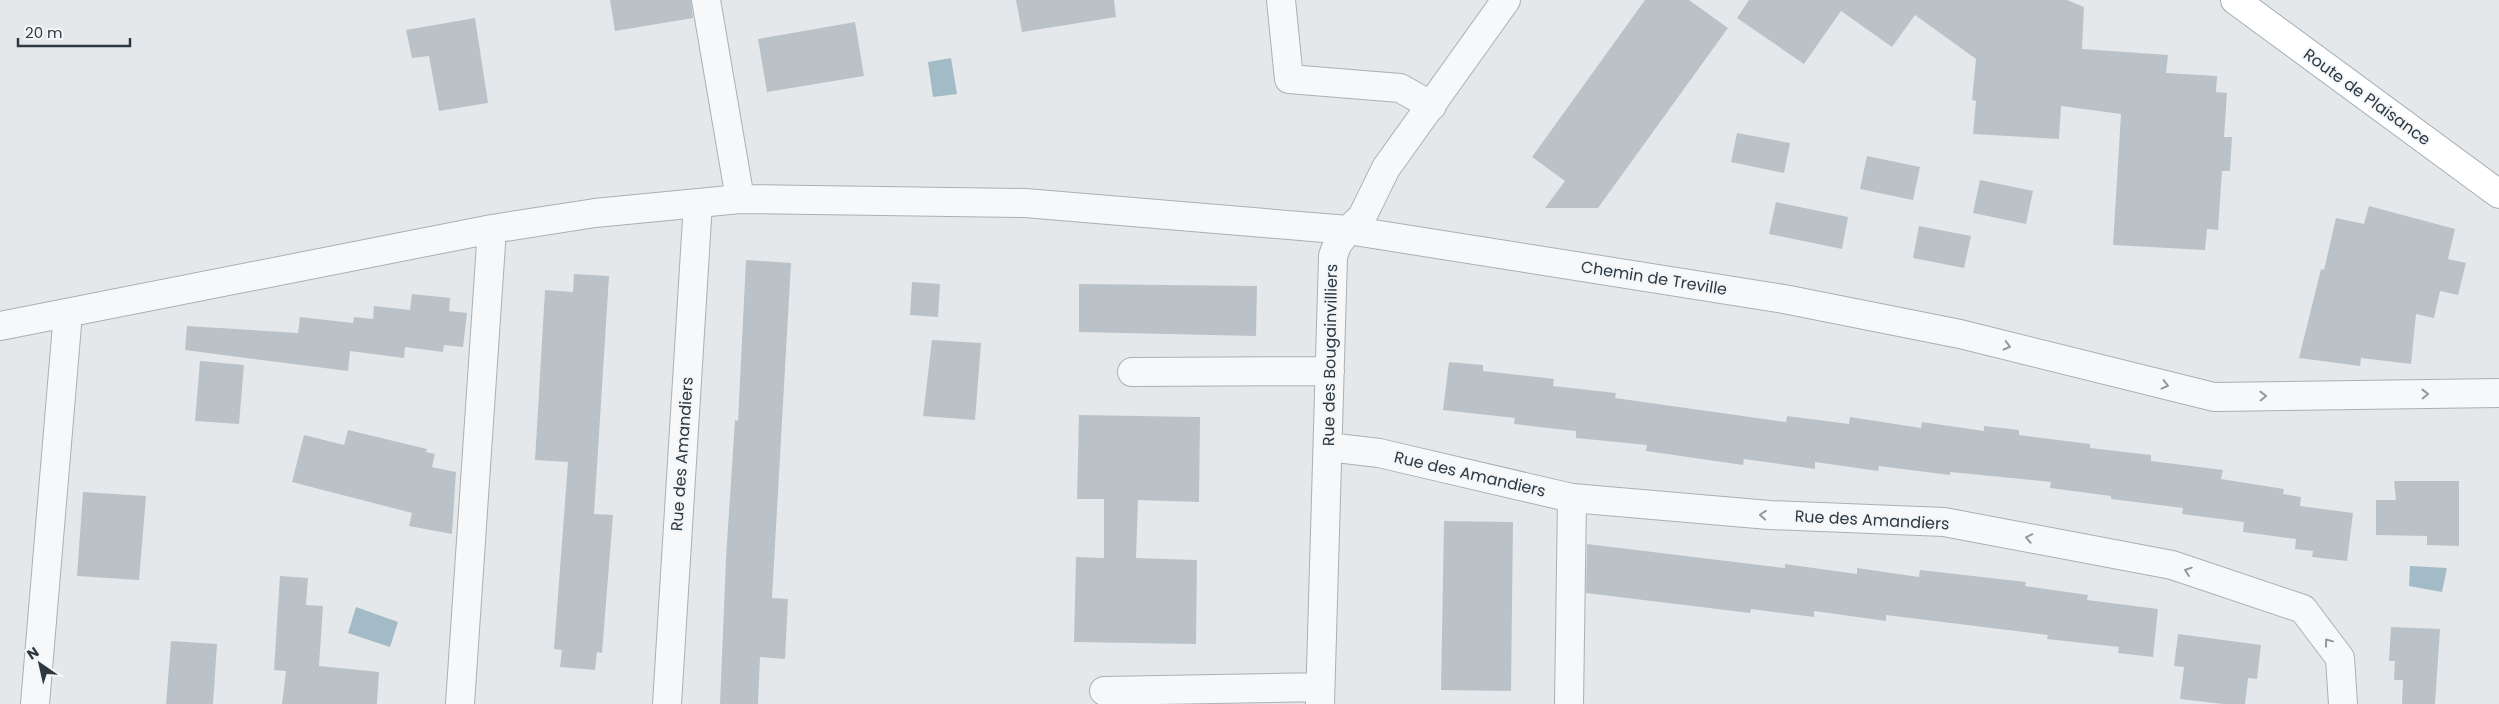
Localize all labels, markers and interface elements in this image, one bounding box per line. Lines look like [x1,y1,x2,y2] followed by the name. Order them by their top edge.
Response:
[18,15,130,47] scale bar
[25,22,63,43] text: 20 m
[2299,43,2435,151] street label: Route de Plaisance
[1579,255,1729,301] street label: Chemin de Treville
[1317,264,1343,446] street label: Rue des Bougainvilliers
[2003,340,2012,351] one-way arrow
[665,376,699,532] street label: Rue des Amandiers
[2160,379,2169,390] one-way arrow
[2422,389,2429,399] one-way arrow
[2259,391,2267,401] one-way arrow
[1392,445,1548,503] street label: Rue des Amandiers
[1794,504,1950,536] street label: Rue des Amandiers
[1758,510,1766,521] one-way arrow
[2024,534,2033,544] one-way arrow
[2184,566,2192,576] one-way arrow
[15,639,65,689] north arrow
[2325,639,2333,648] one-way arrow
[23,642,43,664] text: N

